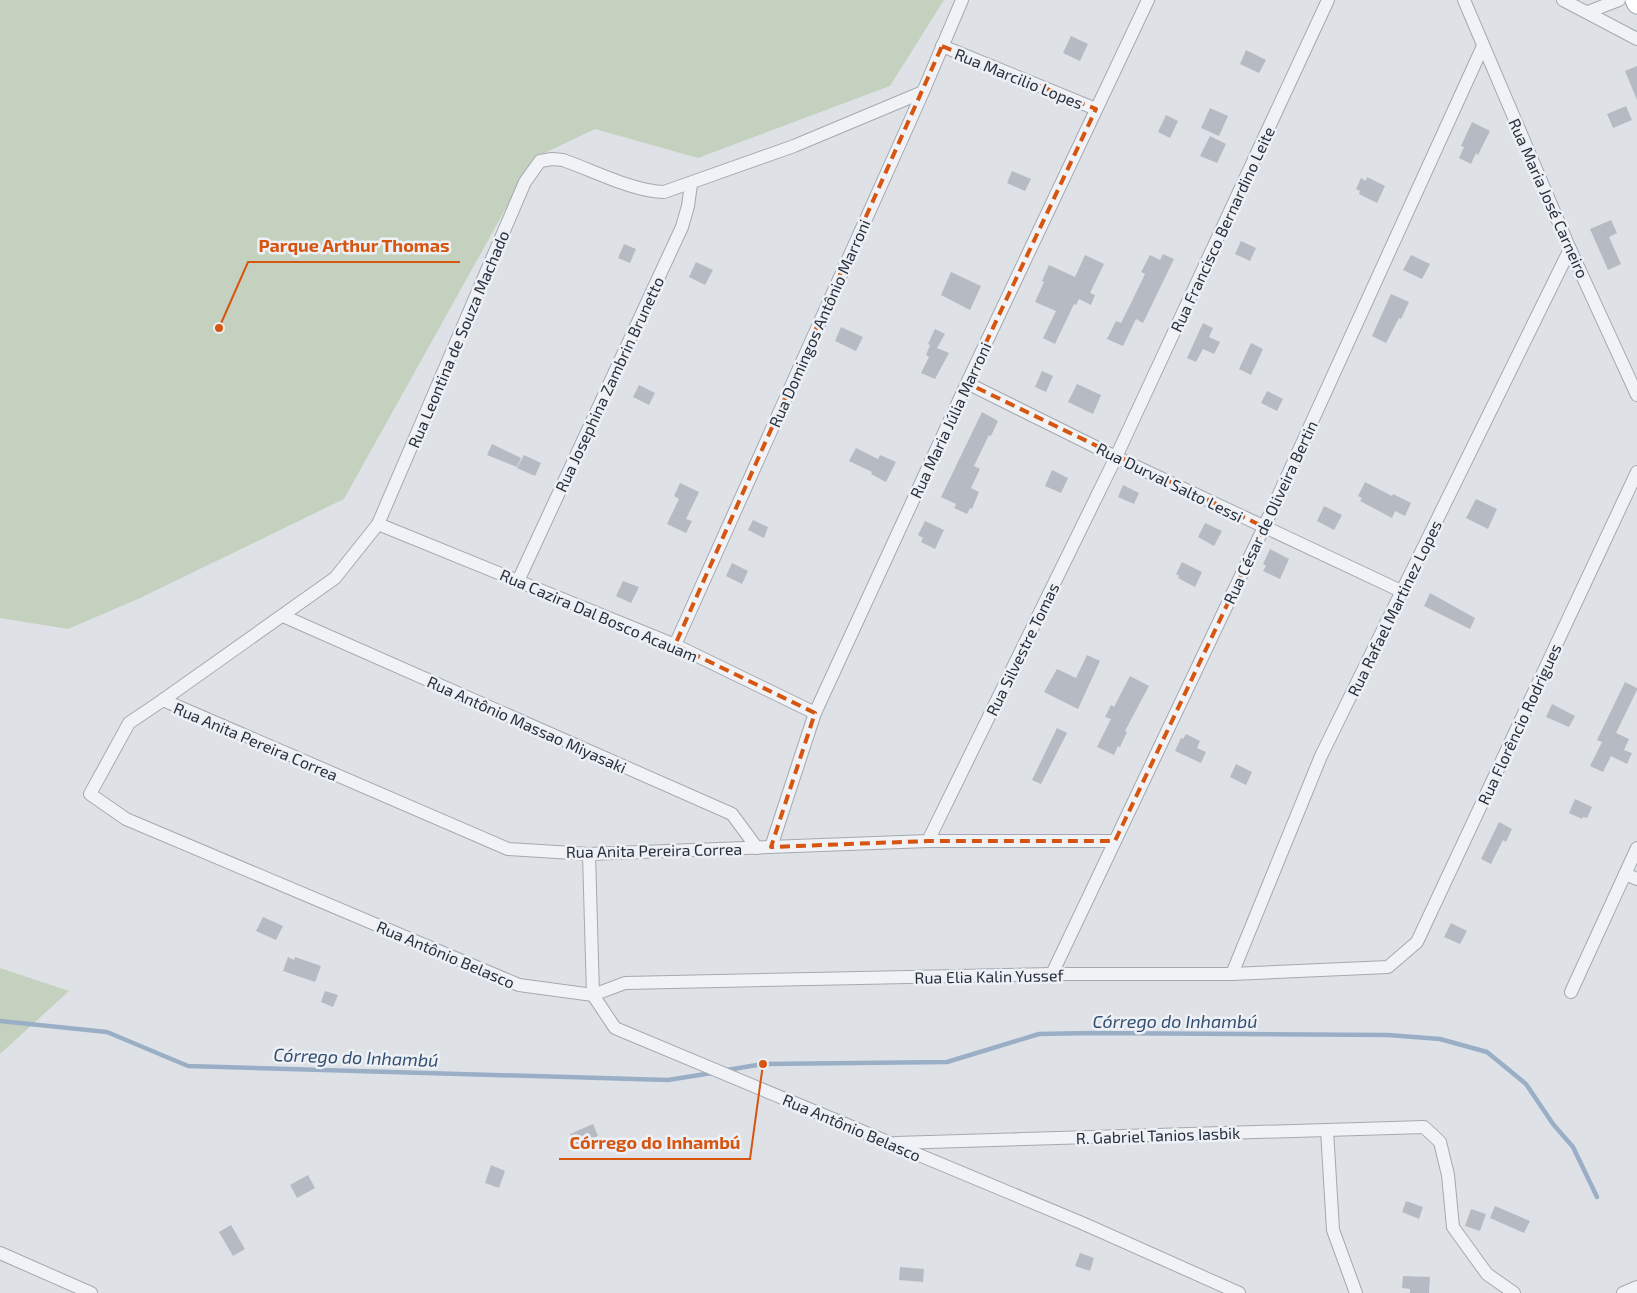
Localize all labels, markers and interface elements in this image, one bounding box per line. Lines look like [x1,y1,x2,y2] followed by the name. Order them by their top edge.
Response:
[952,44,1086,112] street label: Rua Marcilio Lopes
[1505,115,1593,281] street label: Rua Maria José Carneiro
[1166,123,1278,335] street label: Rua Francisco Bernardino Leite
[764,216,874,430] street label: Rua Domingos Antônio Marroni
[403,227,513,451] street label: Rua Leontina de Souza Machado
[248,229,460,262] callout: Parque Arthur Thomas
[259,234,449,256] text: Parque Arthur Thomas
[551,273,667,495] street label: Rua Josephina Zambrin Brunetto
[905,339,995,501] street label: Rua Maria Júlia Marroni
[1219,417,1321,607] street label: Rua César de Oliveira Bertin
[1094,438,1246,526] street label: Rua Durval Salto Lessi
[1343,517,1445,699] street label: Rua Rafael Martinez Lopes
[497,565,701,665] street label: Rua Cazira Dal Bosco Acauam
[982,579,1062,719] street label: Rua Silvestre Tomas
[1473,640,1565,808] street label: Rua Florêncio Rodrigues
[424,671,630,777] street label: Rua Antônio Massao Miyasaki
[171,698,341,784] street label: Rua Anita Pereira Correa
[566,839,742,861] street label: Rua Anita Pereira Correa
[374,916,518,992] street label: Rua Antônio Belasco
[914,965,1065,987] street label: Rua Elia Kalin Yussef
[1092,1010,1258,1032] water label: Córrego do Inhambú
[273,1043,439,1071] water label: Córrego do Inhambú
[780,1089,924,1165] street label: Rua Antônio Belasco
[1075,1123,1241,1147] street label: R. Gabriel Tanios Iasbik
[559,1126,750,1159] callout: Córrego do Inhambú
[569,1131,741,1153] text: Córrego do Inhambú

